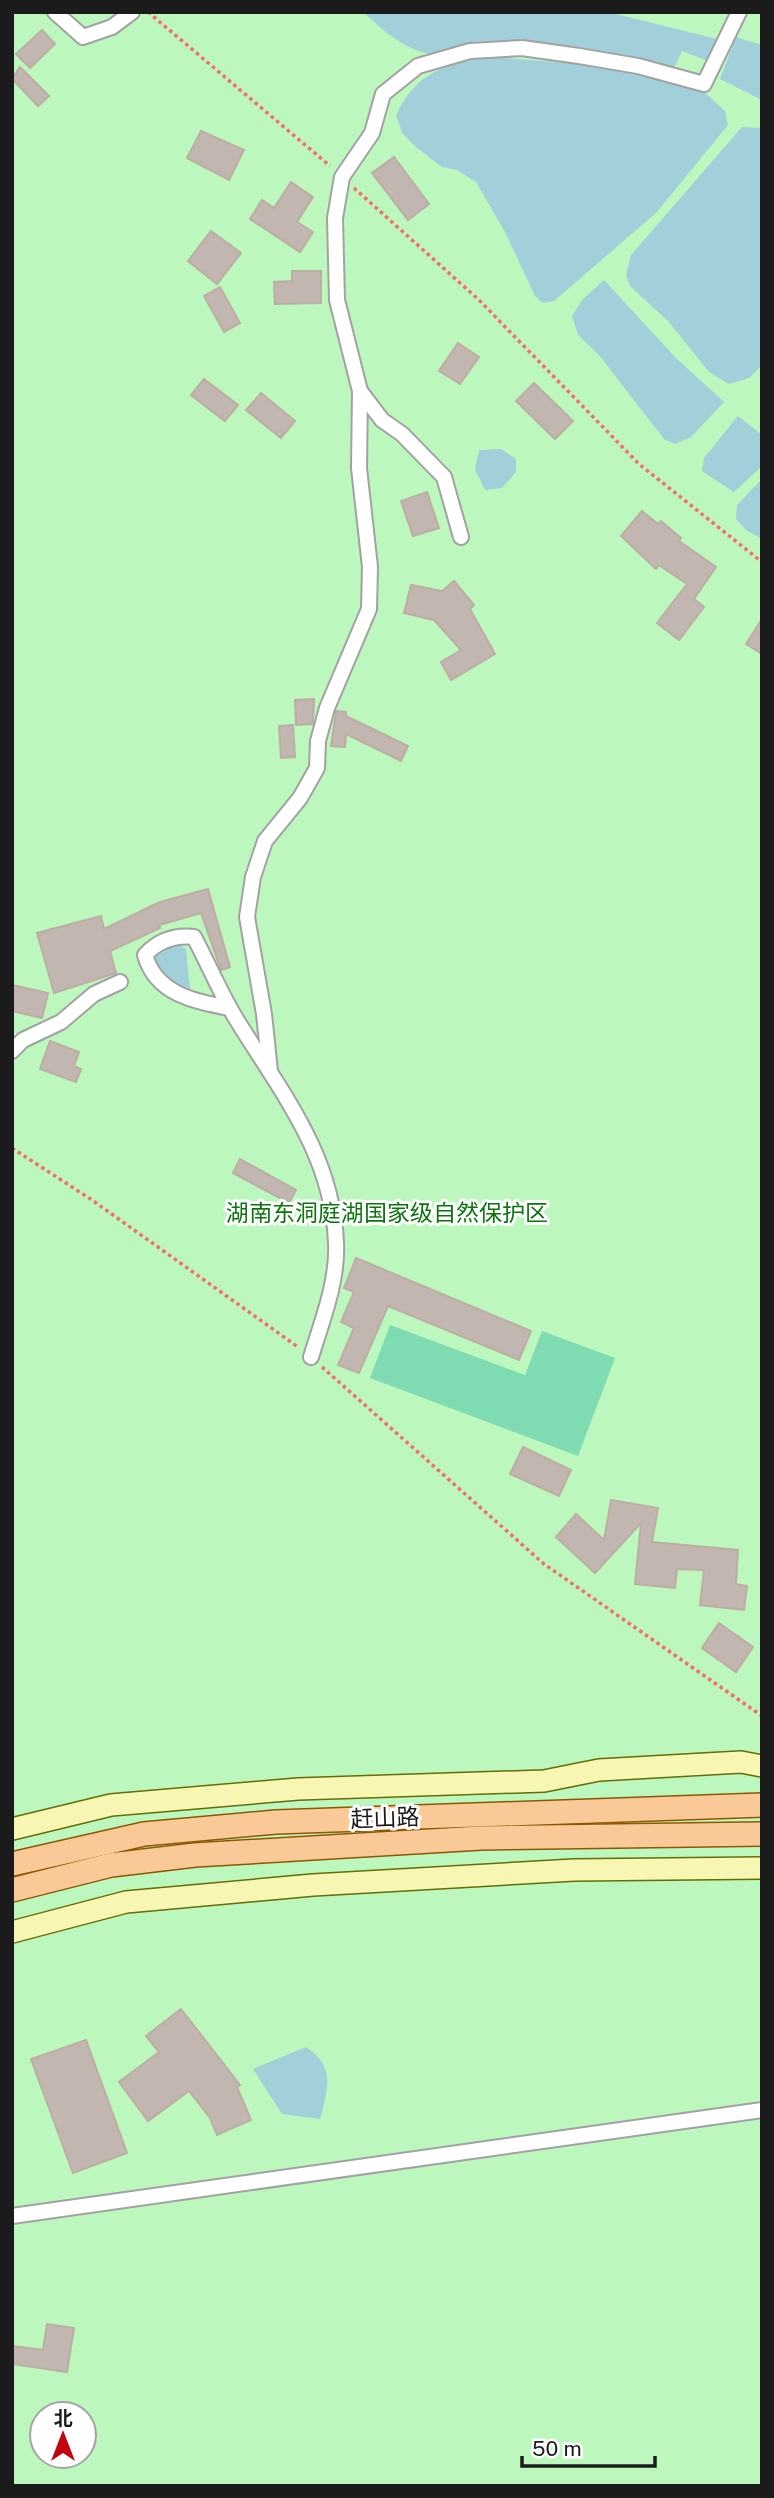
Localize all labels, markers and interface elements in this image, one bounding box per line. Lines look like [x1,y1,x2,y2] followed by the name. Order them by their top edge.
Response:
[226,1199,548,1226] park label: 湖南东洞庭湖国家级自然保护区
[350,1803,420,1832] street label: 赶山路
[28,2400,98,2470] north arrow
[53,2407,73,2429] text: 北
[522,2424,655,2468] scale bar
[532,2436,582,2461] text: 50 m

